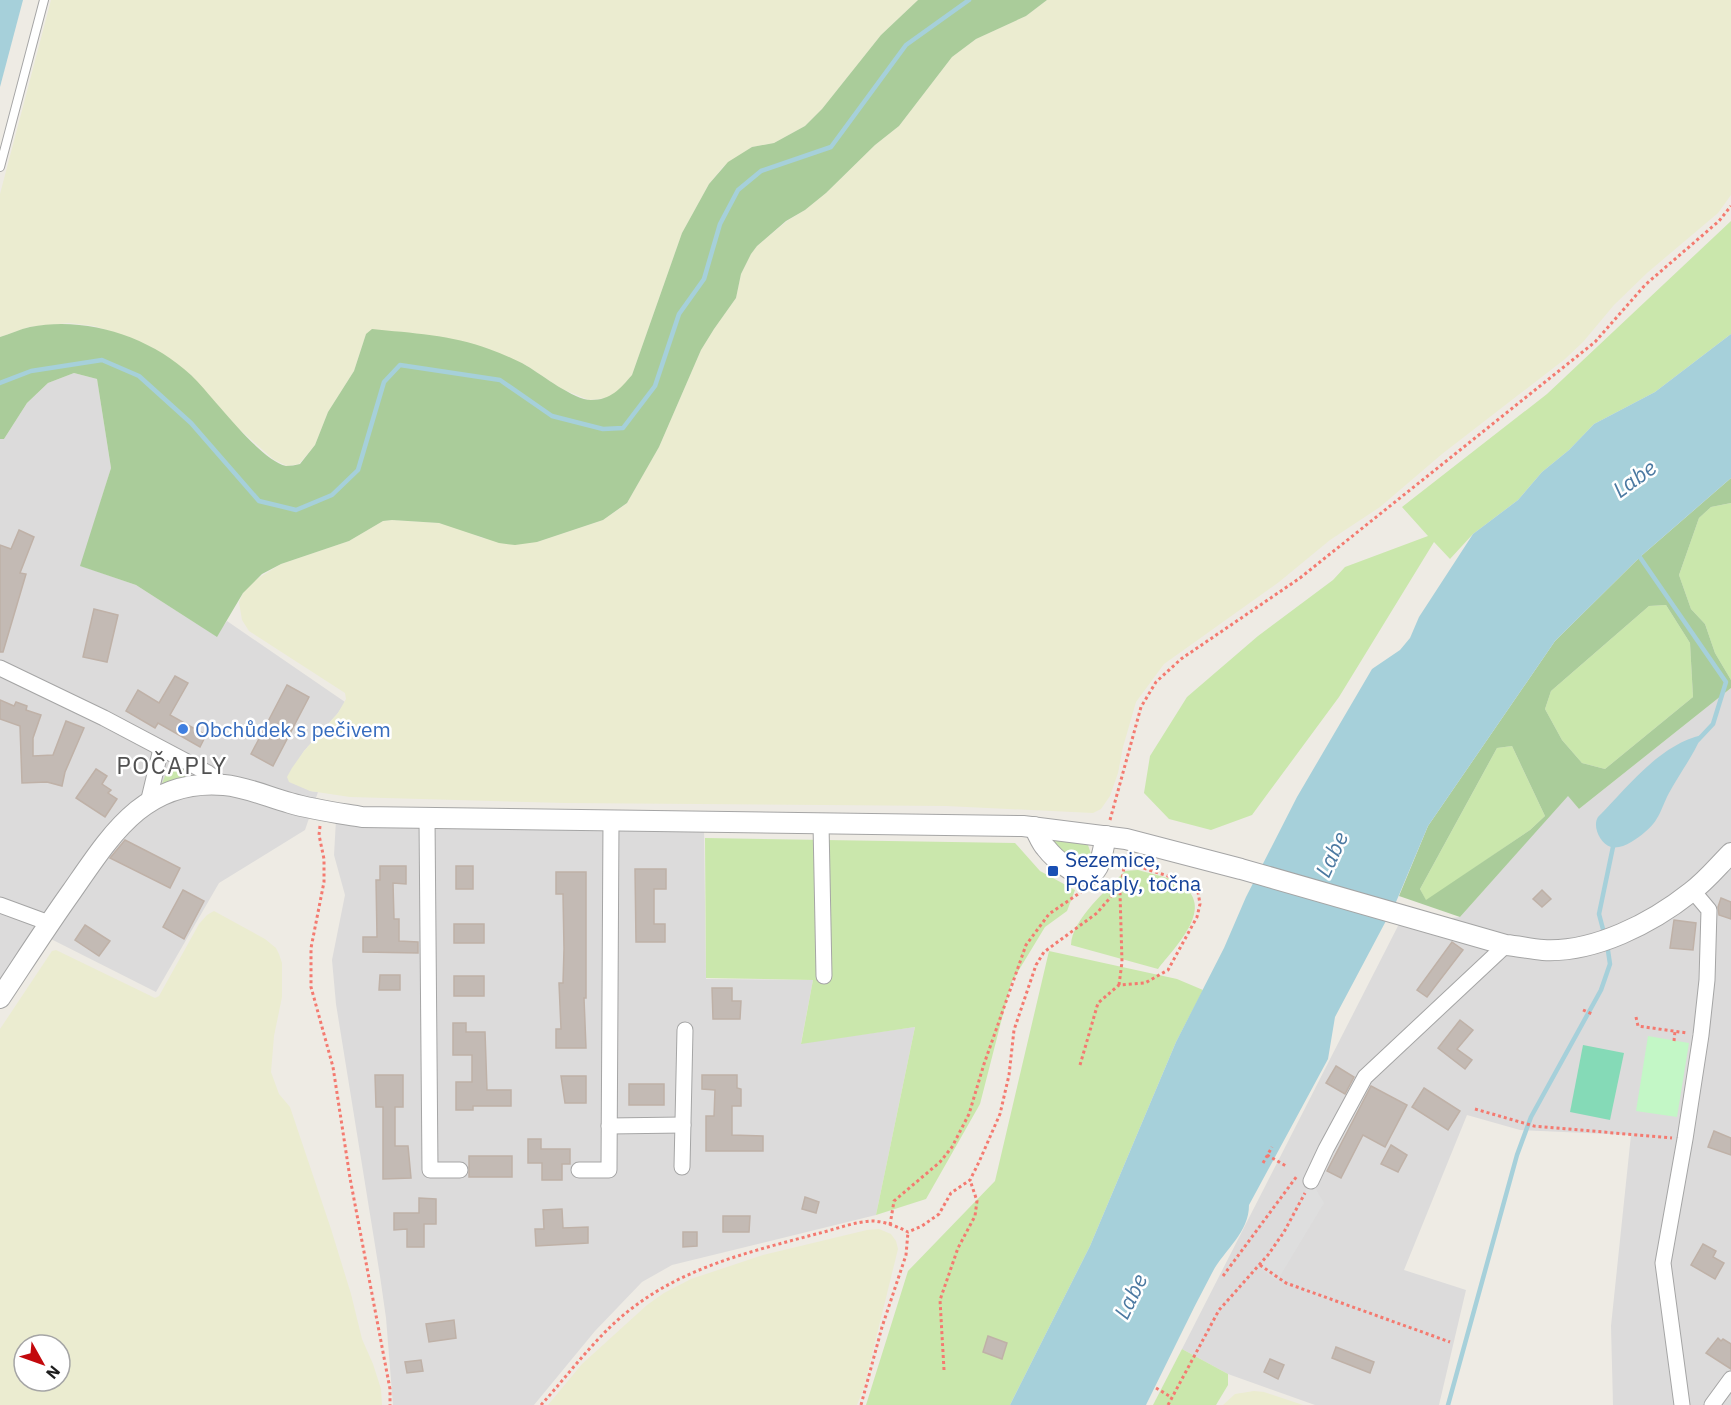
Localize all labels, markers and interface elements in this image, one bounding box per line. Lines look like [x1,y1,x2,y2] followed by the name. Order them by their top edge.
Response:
[1606,452,1662,504] water label: Labe
[195,715,391,743] place label: Obchůdek s pečivem
[176,722,190,736] marker: Obchůdek s pečivem
[116,749,228,781] district label: POČAPLY
[1308,827,1354,881] water label: Labe
[1065,845,1201,897] place label: Sezemice, Počaply, točna
[1046,864,1060,878] marker: Sezemice, Počaply, točna
[1107,1269,1153,1323] water label: Labe
[12,1333,72,1393] north arrow
[42,1362,65,1384] text: N

